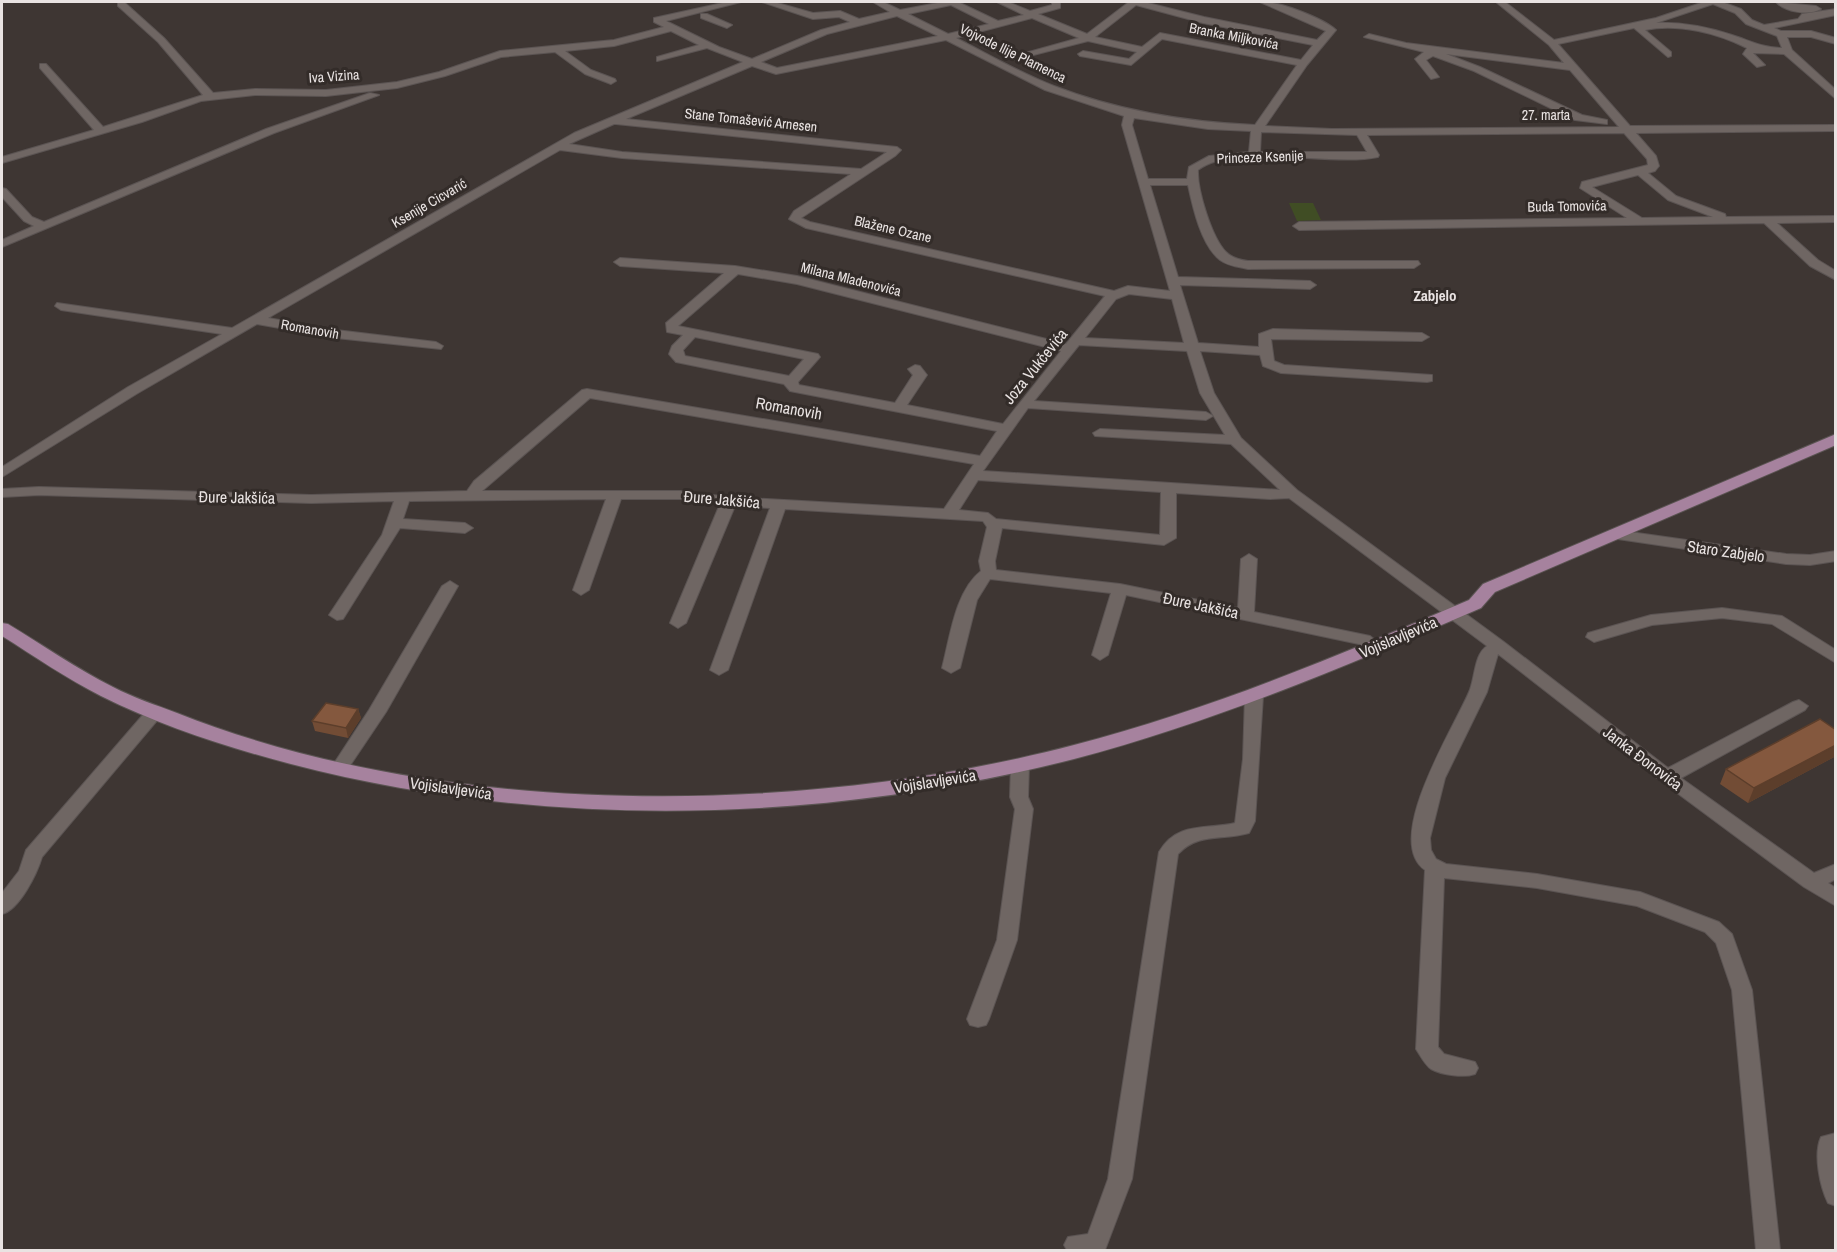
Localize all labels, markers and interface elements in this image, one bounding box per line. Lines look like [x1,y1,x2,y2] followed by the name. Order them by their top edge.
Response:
[957,19,1070,87] street label: Vojvode Ilije Plamenca
[1188,19,1281,54] street label: Branka Miljkovića
[308,65,361,87] street label: Iva Vizina
[684,104,818,136] street label: Stane Tomašević Arnesen
[1522,106,1571,124] street label: 27. marta
[1216,146,1304,168] street label: Princeze Ksenije
[388,174,470,232] street label: Ksenije Cicvarić
[1527,196,1607,216] street label: Buda Tomovića
[853,211,933,247] street label: Blažene Ozane
[799,258,904,300] street label: Milana Mladenovića
[1413,285,1457,306] district label: Zabjelo
[280,315,340,343] street label: Romanovih
[998,323,1073,408] street label: Joza Vukčevića
[754,391,824,425] street label: Romanovih
[199,485,276,509] street label: Đure Jakšića
[683,485,762,513] street label: Đure Jakšića
[1686,535,1766,567] street label: Staro Zabjelo
[1161,586,1241,624] street label: Đure Jakšića
[1356,611,1441,663] street label: Vojislavljevića
[1599,721,1688,796] street label: Janka Đonovića
[893,764,978,798] street label: Vojislavljevića
[409,771,494,805] street label: Vojislavljevića

